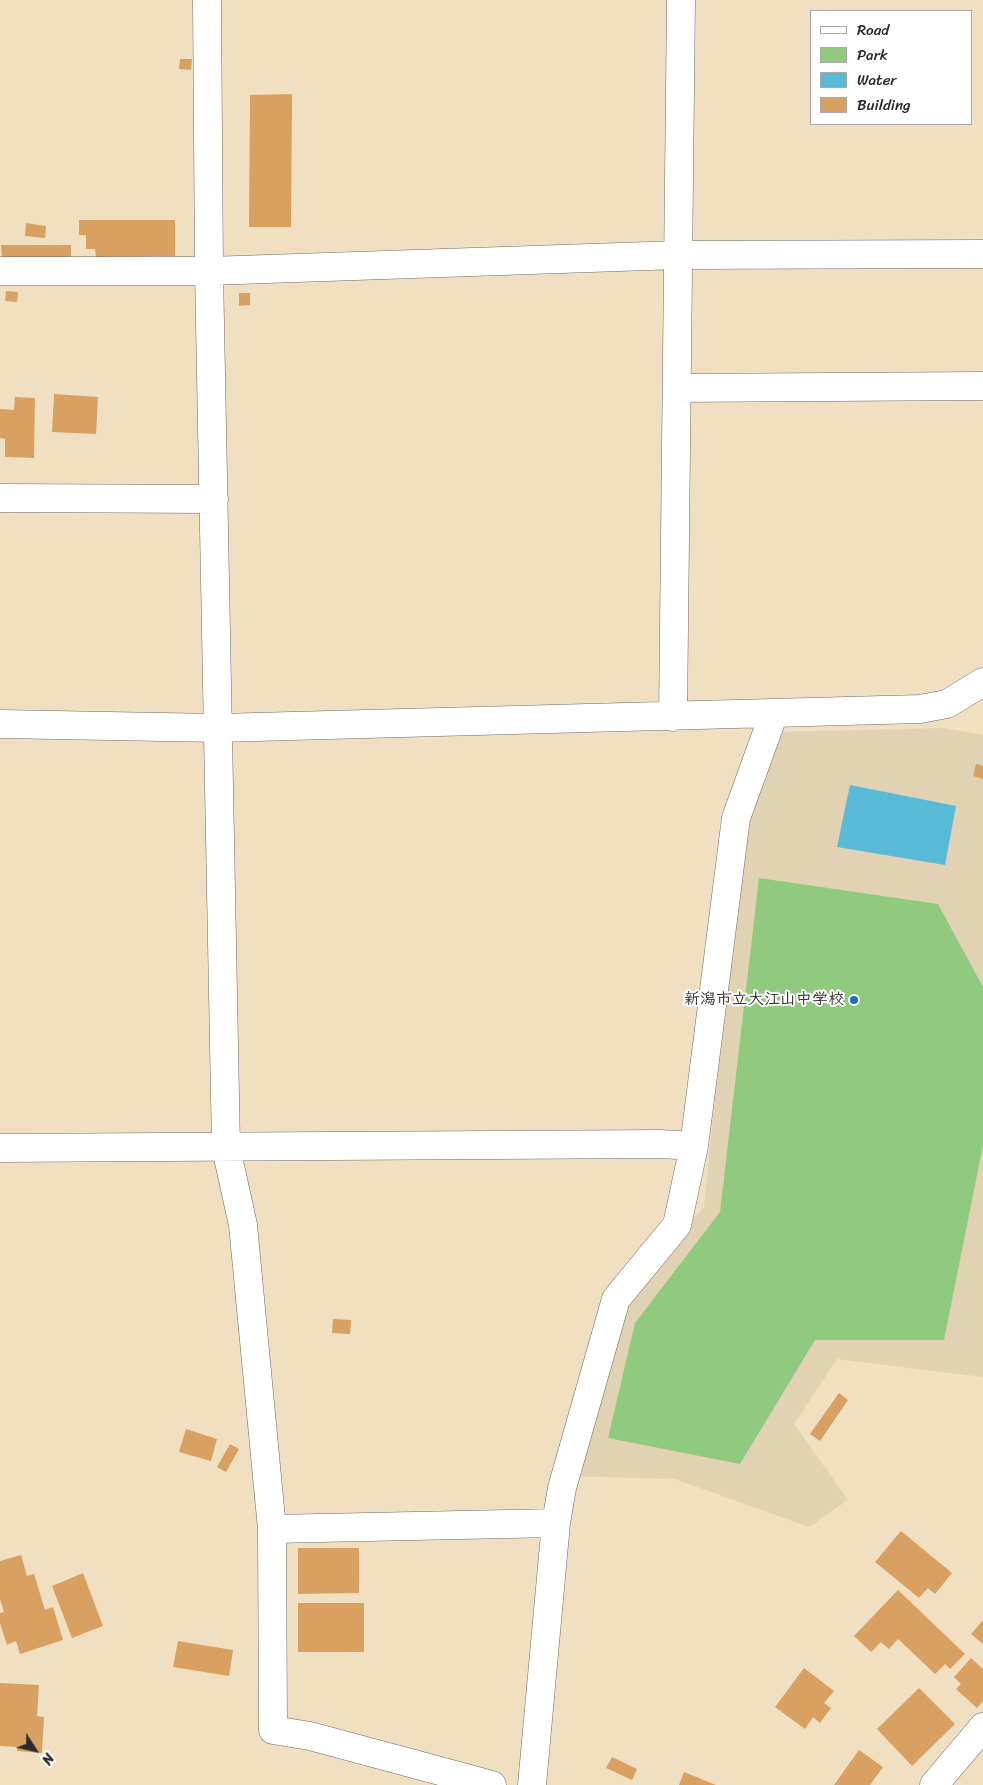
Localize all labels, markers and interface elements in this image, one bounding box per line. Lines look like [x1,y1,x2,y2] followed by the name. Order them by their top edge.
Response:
[810,10,973,125] legend
[857,17,889,43] text: Road
[857,42,888,68] text: Park
[857,67,897,93] text: Water
[857,92,911,118] text: Building
[684,990,844,1010] place label: 新潟市立大江山中学校
[848,994,860,1006] marker: 新潟市立大江山中学校
[10,1725,60,1775] north arrow
[35,1748,61,1770] text: N

